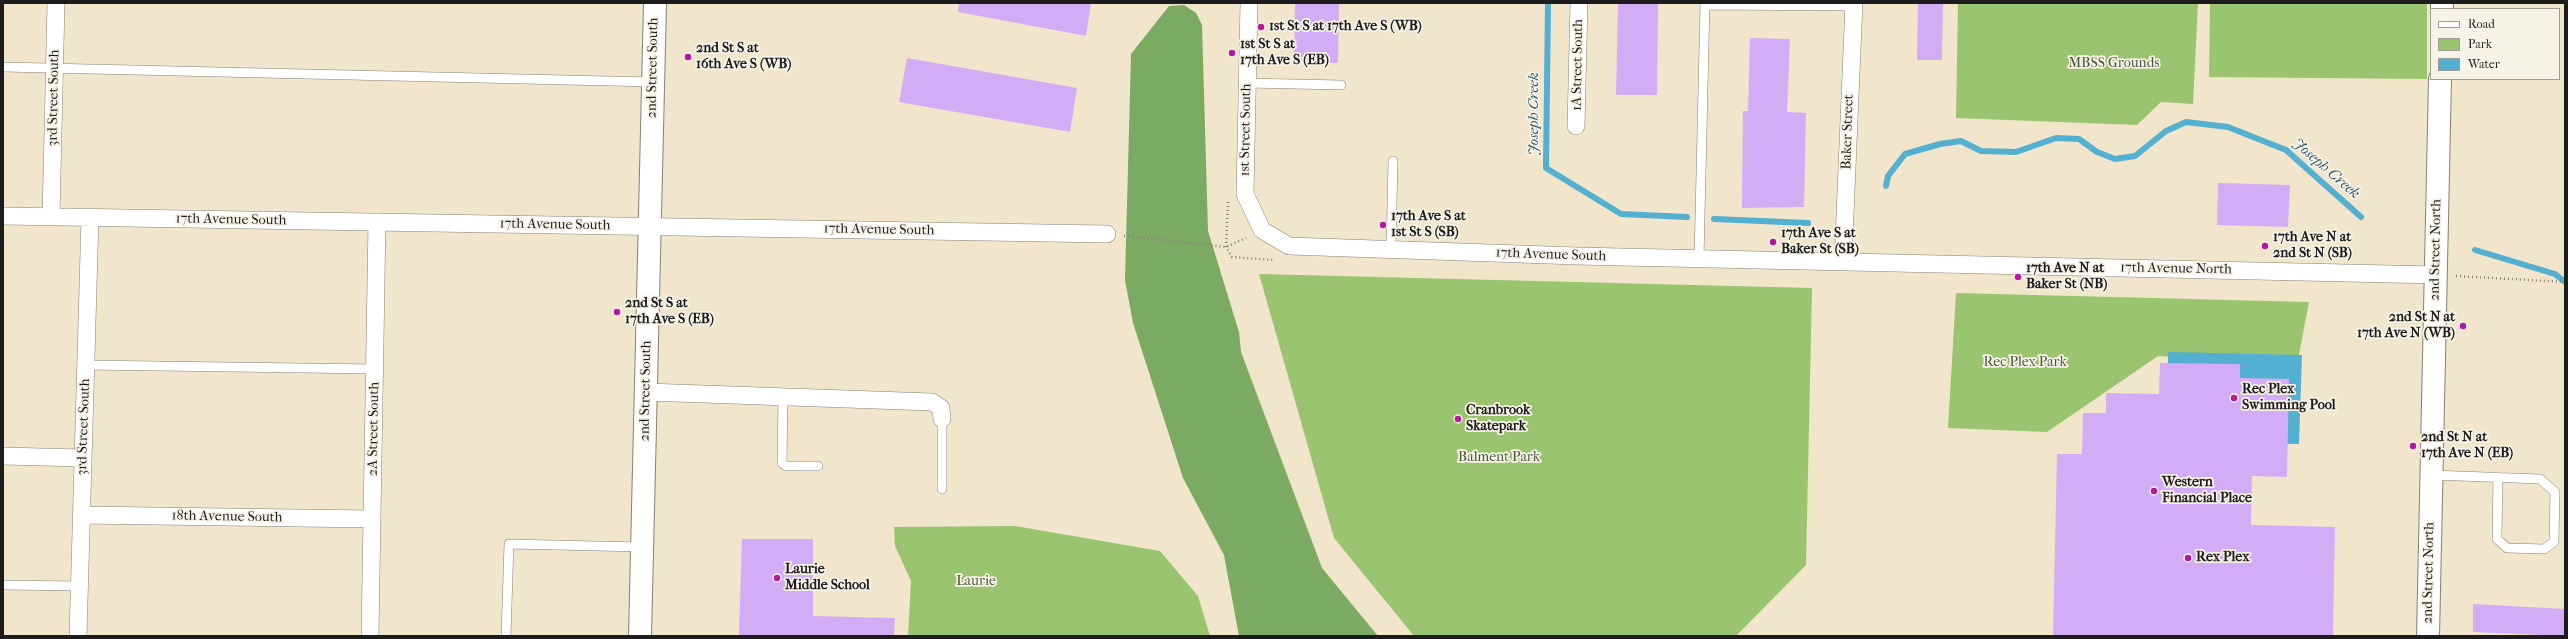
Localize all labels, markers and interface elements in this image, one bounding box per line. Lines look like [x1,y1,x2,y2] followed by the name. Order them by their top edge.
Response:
[2430,8,2560,80] legend
[644,17,662,119] street label: 2nd Street South
[2468,17,2495,31] text: Road
[1269,19,1422,35] place label: 1st St S at 17th Ave S (WB)
[1569,19,1587,111] street label: 1A Street South
[1256,22,1266,32] marker: 1st St S at 17th Ave S (WB)
[1240,37,1329,70] place label: 1st St S at 17th Ave S (EB)
[2468,37,2492,51] text: Park
[696,41,791,74] place label: 2nd St S at 16th Ave S (WB)
[1227,48,1237,58] marker: 1st St S at 17th Ave S (EB)
[45,49,63,147] street label: 3rd Street South
[683,52,693,62] marker: 2nd St S at 16th Ave S (WB)
[2069,56,2159,72] park label: MBSS Grounds
[2468,57,2500,71] text: Water
[1525,73,1543,155] water label: Joseph Creek
[1237,83,1255,177] street label: 1st Street South
[1838,94,1858,170] street label: Baker Street
[2289,135,2363,203] water label: Joseph Creek
[2427,199,2445,301] street label: 2nd Street North
[1391,209,1466,242] place label: 17th Ave S at 1st St S (SB)
[175,211,287,229] street label: 17th Avenue South
[499,216,611,234] street label: 17th Avenue South
[1378,220,1388,230] marker: 17th Ave S at 1st St S (SB)
[823,221,935,239] street label: 17th Avenue South
[1781,226,1859,258] place label: 17th Ave S at Baker St (SB)
[2273,230,2352,262] place label: 17th Ave N at 2nd St N (SB)
[1768,237,1778,247] marker: 17th Ave S at Baker St (SB)
[2260,241,2270,251] marker: 17th Ave N at 2nd St N (SB)
[1495,245,1607,265] street label: 17th Avenue South
[2120,260,2232,278] street label: 17th Avenue North
[2026,261,2107,294] place label: 17th Ave N at Baker St (NB)
[2013,272,2023,282] marker: 17th Ave N at Baker St (NB)
[625,296,714,328] place label: 2nd St S at 17th Ave S (EB)
[612,307,622,317] marker: 2nd St S at 17th Ave S (EB)
[2357,310,2455,342] place label: 2nd St N at 17th Ave N (WB)
[2458,321,2468,331] marker: 2nd St N at 17th Ave N (WB)
[637,340,655,442] street label: 2nd Street South
[1983,355,2067,371] park label: Rec Plex Park
[74,378,94,476] street label: 3rd Street South
[365,382,383,476] street label: 2A Street South
[2242,382,2336,414] place label: Rec Plex Swimming Pool
[2229,393,2239,403] marker: Rec Plex Swimming Pool
[1466,403,1530,436] place label: Cranbrook Skatepark
[1453,414,1463,424] marker: Cranbrook Skatepark
[2421,430,2513,462] place label: 2nd St N at 17th Ave N (EB)
[2408,441,2418,451] marker: 2nd St N at 17th Ave N (EB)
[1458,450,1540,466] park label: Balment Park
[2162,475,2252,508] place label: Western Financial Place
[2149,486,2159,496] marker: Western Financial Place
[171,508,283,526] street label: 18th Avenue South
[2420,522,2438,624] street label: 2nd Street North
[2196,550,2249,566] place label: Rex Plex
[2183,553,2193,563] marker: Rex Plex
[785,562,870,594] place label: Laurie Middle School
[772,573,782,583] marker: Laurie Middle School
[956,574,996,590] park label: Laurie

